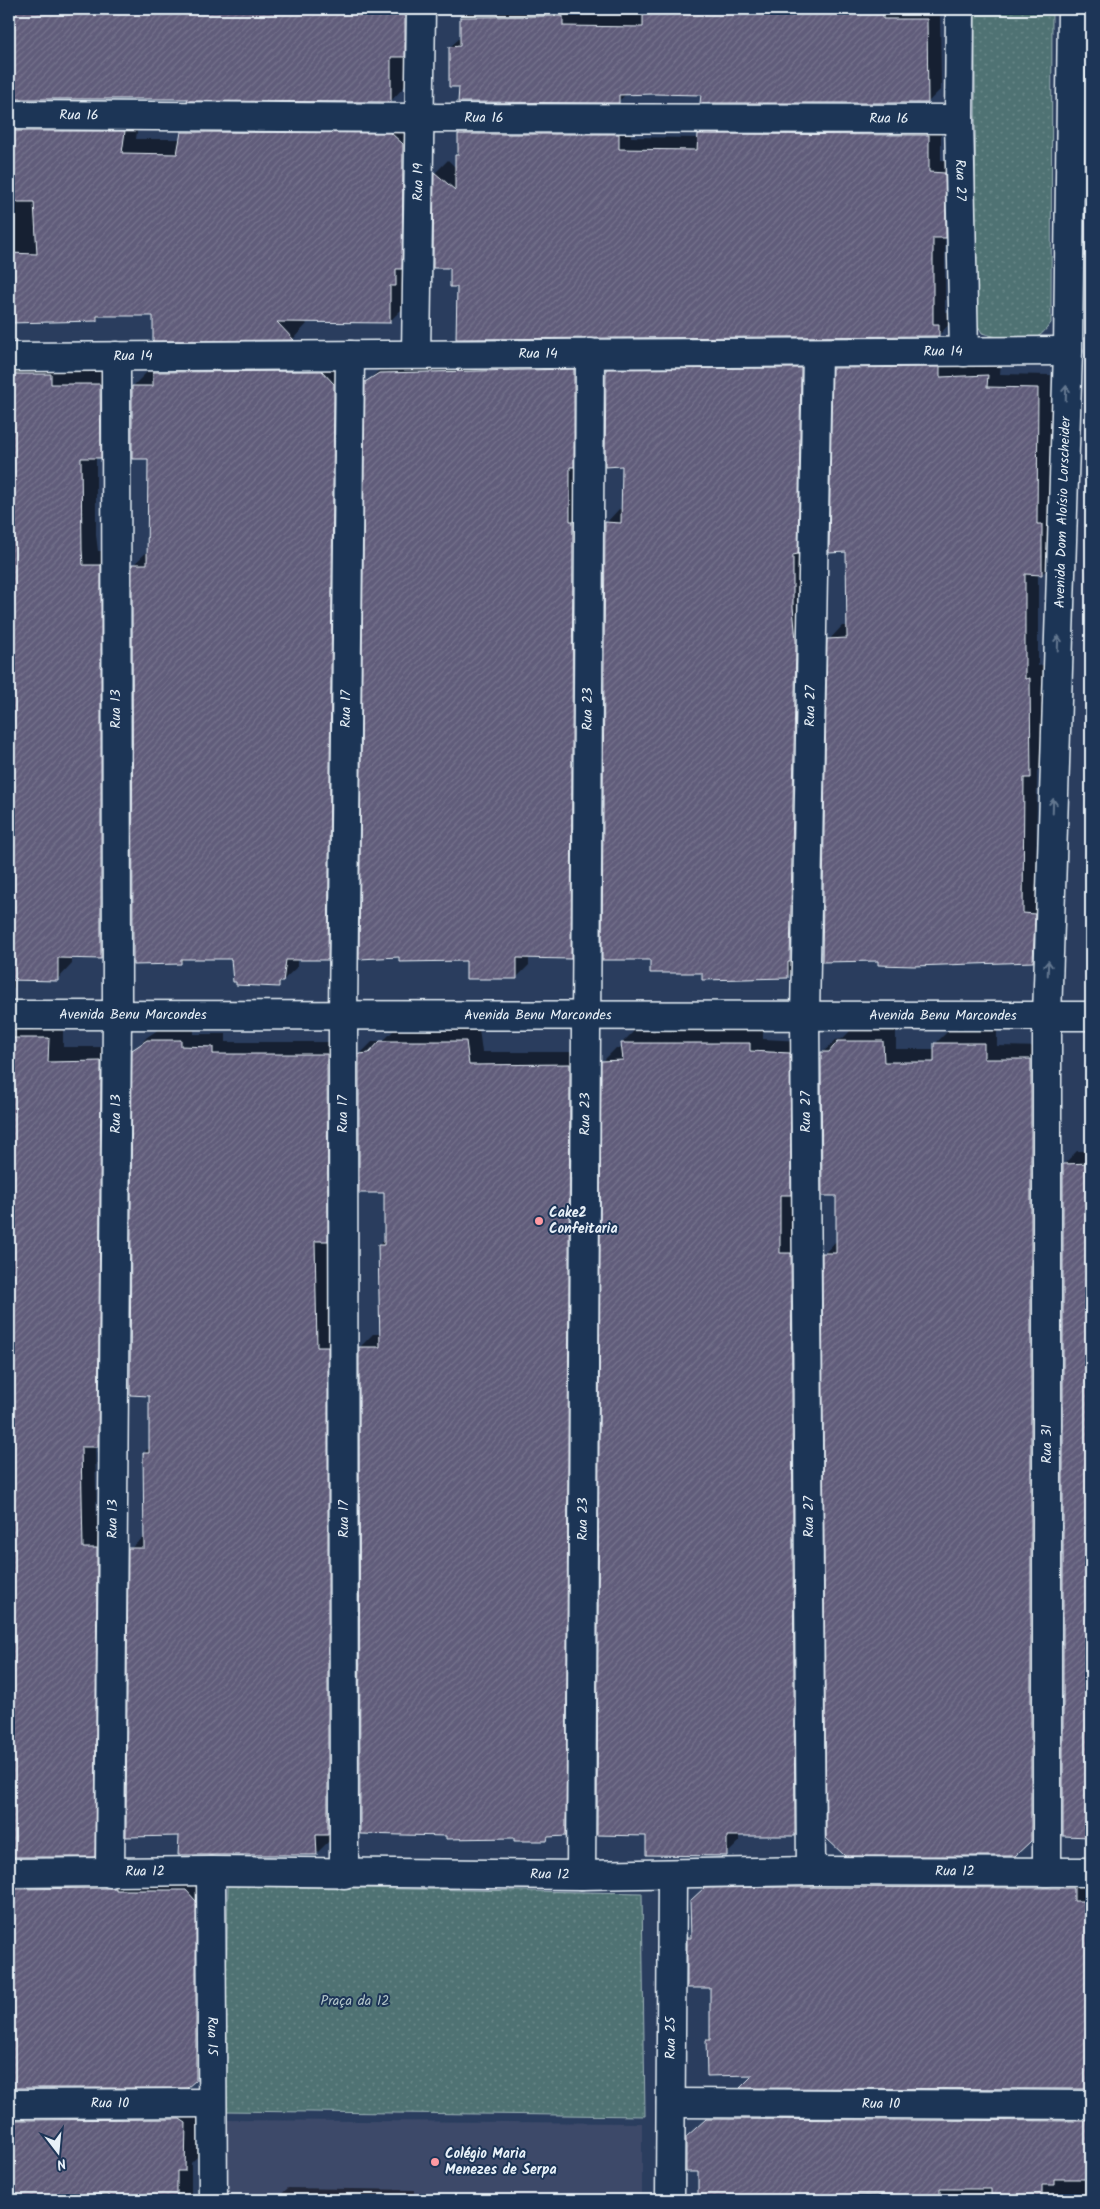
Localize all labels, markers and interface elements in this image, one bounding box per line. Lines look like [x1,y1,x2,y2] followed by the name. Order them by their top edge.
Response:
[59,104,99,127] street label: Rua 16
[464,107,504,129] street label: Rua 16
[869,108,909,130] street label: Rua 16
[949,159,972,202] street label: Rua 27
[407,163,430,201] street label: Rua 19
[923,341,963,363] street label: Rua 14
[518,343,558,365] street label: Rua 14
[113,345,153,367] street label: Rua 14
[1061,385,1071,402] one-way arrow
[1049,415,1077,608] street label: Avenida Dom Aloísio Lorscheider
[1054,635,1063,651] one-way arrow
[799,684,822,727] street label: Rua 27
[577,687,599,731] street label: Rua 23
[105,689,127,729] street label: Rua 13
[335,689,357,728] street label: Rua 17
[1048,798,1058,814] one-way arrow
[1043,960,1053,976] one-way arrow
[59,1004,207,1026] street label: Avenida Benu Marcondes
[464,1004,612,1027] street label: Avenida Benu Marcondes
[869,1005,1017,1027] street label: Avenida Benu Marcondes
[795,1091,817,1133] street label: Rua 27
[574,1092,597,1136] street label: Rua 23
[105,1094,127,1134] street label: Rua 13
[332,1094,354,1133] street label: Rua 17
[549,1202,618,1240] place label: Cake2 Confeitaria
[533,1215,545,1227] marker: Cake2 Confeitaria
[1036,1424,1058,1464] street label: Rua 31
[798,1496,820,1538] street label: Rua 27
[572,1497,594,1541] street label: Rua 23
[102,1499,124,1539] street label: Rua 13
[333,1499,355,1538] street label: Rua 17
[125,1860,165,1883] street label: Rua 12
[935,1860,975,1883] street label: Rua 12
[530,1863,570,1886] street label: Rua 12
[321,1990,389,2012] park label: Praça da 12
[660,2015,682,2059] street label: Rua 25
[201,2016,223,2057] street label: Rua 15
[91,2092,129,2115] street label: Rua 10
[862,2093,900,2115] street label: Rua 10
[32,2126,82,2176] north arrow
[445,2143,557,2181] place label: Colégio Maria Menezes de Serpa
[54,2152,69,2175] text: N
[429,2156,441,2168] marker: Colégio Maria Menezes de Serpa

